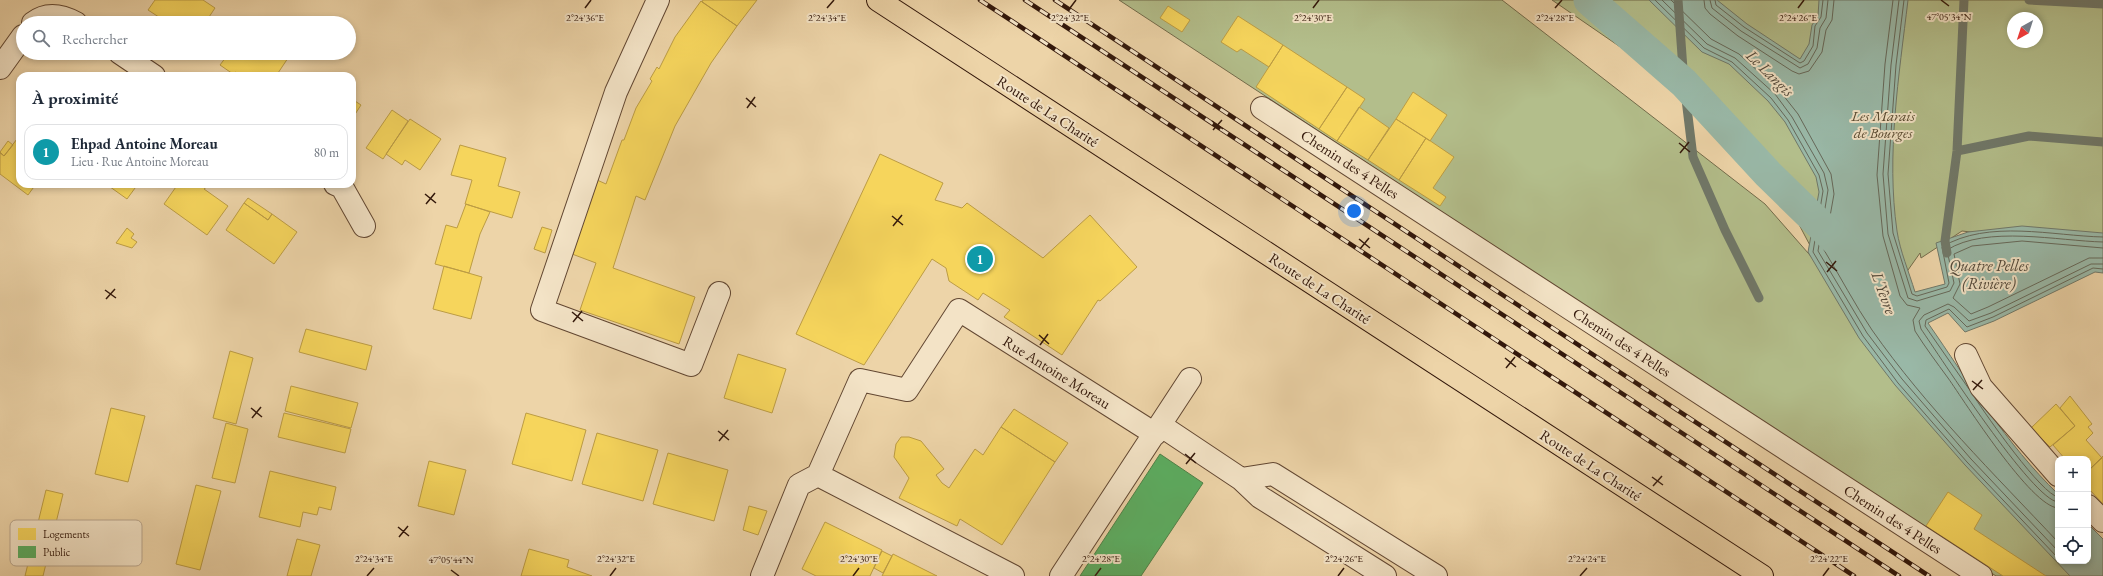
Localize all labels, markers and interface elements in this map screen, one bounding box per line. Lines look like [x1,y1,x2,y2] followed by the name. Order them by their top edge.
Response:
[1927,10,1972,23] text: 47°05'34"N
[566,11,604,24] text: 2°24'36"E
[808,11,846,24] text: 2°24'34"E
[1051,11,1089,24] text: 2°24'32"E
[1294,11,1332,24] text: 2°24'30"E
[1536,11,1574,24] text: 2°24'28"E
[1779,11,1817,24] text: 2°24'26"E
[2007,12,2043,48] north arrow
[16,16,356,60] search box
[30,27,52,49] icon: search
[62,29,128,48] text: Rechercher
[1741,44,1799,101] water label: Le Langis
[994,71,1103,151] street label: Route de La Charité
[32,87,118,109] text: À proximité
[1850,106,1916,142] park label: Les Marais de Bourges
[1297,125,1403,203] street label: Chemin des 4 Pelles
[71,134,218,153] text: Ehpad Antoine Moreau
[43,144,49,161] text: 1
[314,144,339,161] text: 80 m
[71,153,209,170] text: Lieu · Rue Antoine Moreau
[1344,201,1364,221] your location
[967,244,993,274] pin: 1
[1266,248,1375,328] street label: Route de La Charité
[1949,255,2029,294] water label: Quatre Pelles (Rivière)
[1866,268,1902,318] water label: L'Yèvre
[1569,303,1675,381] street label: Chemin des 4 Pelles
[999,331,1115,413] street label: Rue Antoine Moreau
[1537,425,1646,505] street label: Route de La Charité
[2055,456,2091,564] map controls
[2055,456,2091,492] button: +
[1840,480,1946,558] street label: Chemin des 4 Pelles
[2055,492,2091,528] button: −
[10,520,142,566] legend
[43,527,90,541] text: Logements
[2055,528,2091,564] button: locate
[43,545,71,559] text: Public
[355,552,393,565] text: 2°24'34"E
[597,552,635,565] text: 2°24'32"E
[840,552,878,565] text: 2°24'30"E
[1082,552,1120,565] text: 2°24'28"E
[1325,552,1363,565] text: 2°24'26"E
[1568,552,1606,565] text: 2°24'24"E
[1810,552,1848,565] text: 2°24'22"E
[429,553,474,566] text: 47°05'44"N

